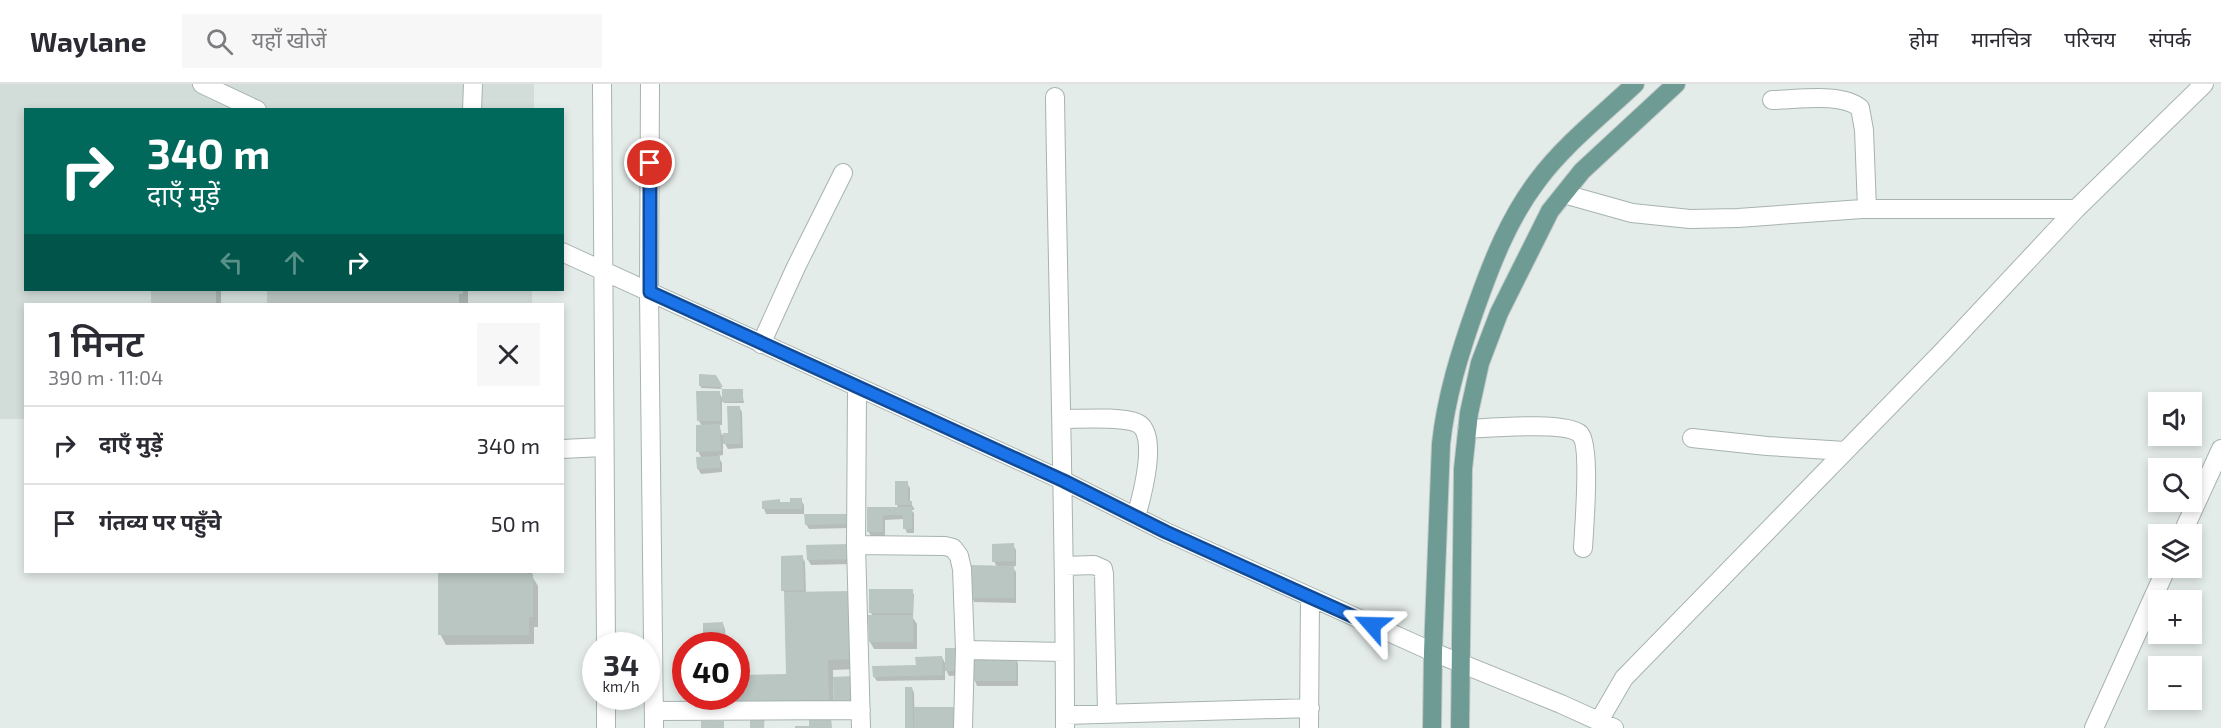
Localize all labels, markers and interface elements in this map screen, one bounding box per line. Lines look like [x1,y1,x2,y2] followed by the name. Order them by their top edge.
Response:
[182,14,602,68] search box
[30,24,146,58] text: Waylane
[203,25,236,58] icon: search
[251,26,327,52] text: यहाँ खोजें
[1909,26,1938,51] text: होम
[1971,26,2031,51] text: मानचित्र
[2064,26,2116,51] text: परिचय
[2149,26,2191,51] text: संपर्क
[147,127,270,177] text: 340 m
[48,132,126,210] icon: right
[624,137,675,188] pin
[633,146,666,179] icon: arrive
[147,178,220,210] text: दाएँ मुड़ें
[215,246,248,279] icon: left
[278,246,311,279] icon: ahead
[341,246,374,279] icon: right
[48,321,144,364] text: 1 मिनट
[477,323,540,386] button: close
[48,365,163,389] text: 390 m · 11:04
[2148,392,2202,710] map controls
[2148,392,2202,446] button: sound
[48,429,81,462] icon: right
[99,430,163,456] text: दाएँ मुड़ें
[477,432,540,458] text: 340 m
[2148,458,2202,512] button: search
[48,507,81,540] icon: arrive
[99,508,222,534] text: गंतव्य पर पहुँचे
[491,510,540,536] text: 50 m
[2148,524,2202,578] button: layers
[2148,590,2202,644] button: +
[1340,593,1404,657] position arrow
[672,632,750,710] speed limit sign: 40
[603,646,639,682] text: 34
[2148,656,2202,710] button: −
[602,677,640,695] text: km/h

